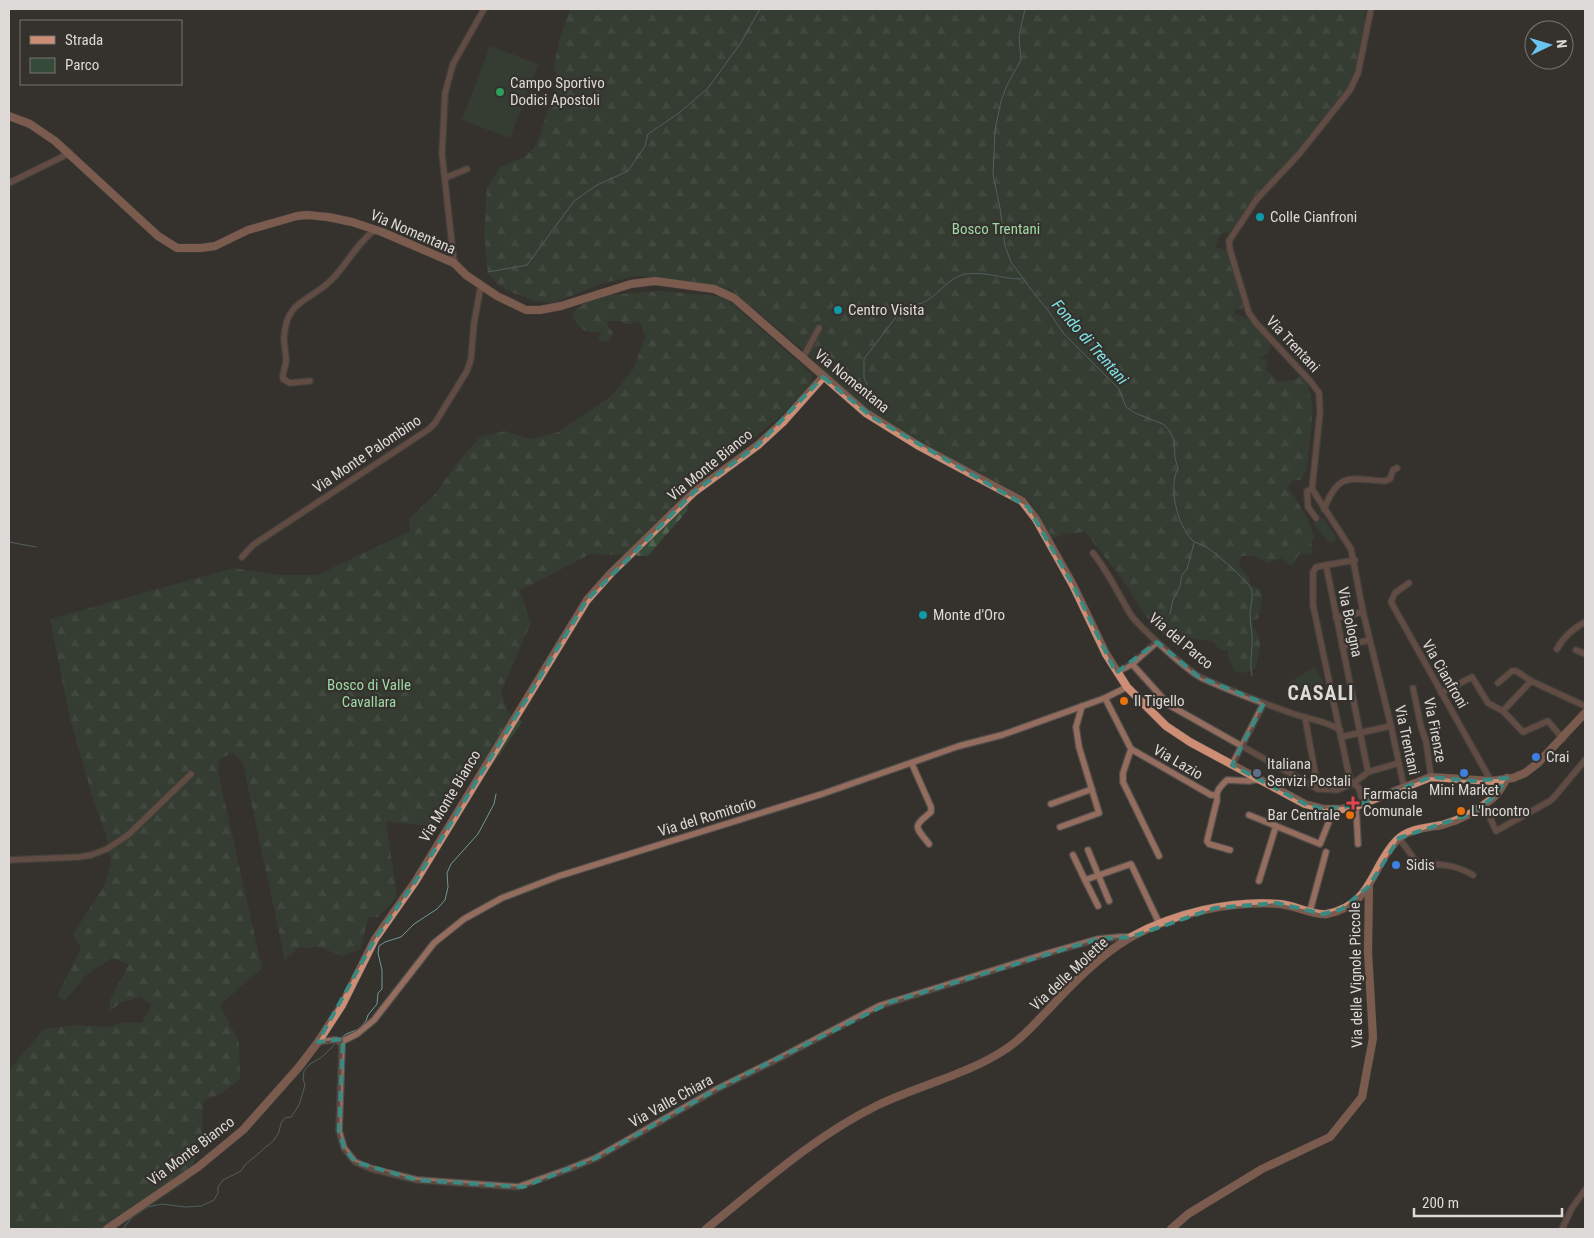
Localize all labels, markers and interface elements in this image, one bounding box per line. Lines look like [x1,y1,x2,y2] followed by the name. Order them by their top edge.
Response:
[20,20,182,85] legend
[1524,20,1574,70] north arrow
[65,31,103,49] text: Strada
[1554,39,1570,49] text: N
[65,56,99,74] text: Parco
[510,74,605,109] place label: Campo Sportivo Dodici Apostoli
[494,86,506,98] marker: Campo Sportivo Dodici Apostoli
[368,206,458,258] street label: Via Nomentana
[1270,208,1357,226] place label: Colle Cianfroni
[1254,211,1266,223] marker: Colle Cianfroni
[952,220,1040,238] park label: Bosco Trentani
[1048,296,1132,389] water label: Fondo di Trentani
[848,301,924,319] place label: Centro Visita
[832,304,844,316] marker: Centro Visita
[1262,312,1324,376] street label: Via Trentani
[811,345,893,417] street label: Via Nomentana
[309,411,425,497] street label: Via Monte Palombino
[664,425,756,505] street label: Via Monte Bianco
[1334,585,1366,659] street label: Via Bologna
[933,606,1005,624] place label: Monte d'Oro
[917,609,929,621] marker: Monte d'Oro
[1145,609,1217,673] street label: Via del Parco
[1418,636,1472,712] street label: Via Cianfroni
[327,676,411,711] park label: Bosco di Valle Cavallara
[1287,681,1355,705] district label: CASALI
[1134,692,1184,710] place label: Il Tigello
[1118,695,1130,707] marker: Il Tigello
[1420,696,1450,764] street label: Via Firenze
[1391,704,1423,776] street label: Via Trentani
[1150,741,1206,783] street label: Via Lazio
[415,747,485,845] street label: Via Monte Bianco
[1546,748,1569,766] place label: Crai
[1530,751,1542,763] marker: Crai
[1267,755,1351,790] place label: Italiana Servizi Postali
[1251,767,1263,779] marker: Italiana Servizi Postali
[1458,767,1470,779] marker: Mini Market
[1429,781,1499,799] place label: Mini Market
[1363,785,1423,820] place label: Farmacia Comunale
[656,794,758,840] street label: Via del Romitorio
[1347,797,1359,809] marker: Farmacia Comunale
[1471,802,1530,820] place label: L'Incontro
[1455,805,1467,817] marker: L'Incontro
[1267,806,1340,824] place label: Bar Centrale
[1344,809,1356,821] marker: Bar Centrale
[1406,856,1435,874] place label: Sidis
[1390,859,1402,871] marker: Sidis
[1346,902,1366,1048] street label: Via delle Vignole Piccole
[1026,933,1112,1015] street label: Via delle Molette
[626,1071,716,1131] street label: Via Valle Chiara
[144,1112,238,1190] street label: Via Monte Bianco
[1414,1186,1562,1218] scale bar
[1422,1194,1459,1212] text: 200 m

